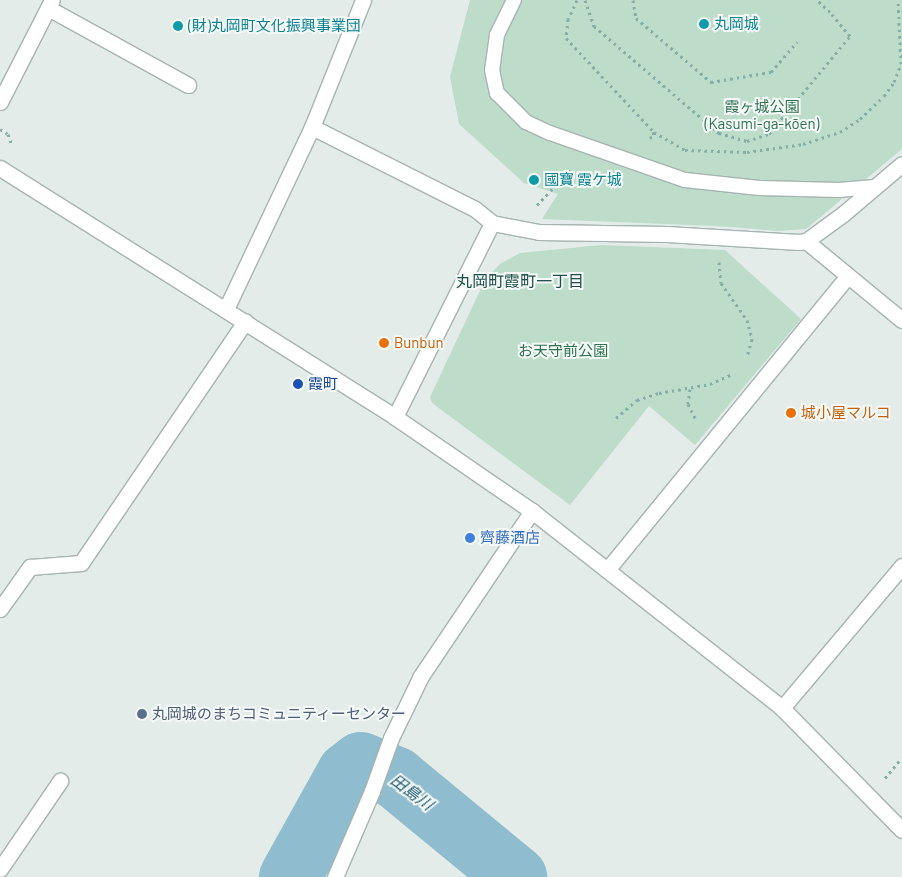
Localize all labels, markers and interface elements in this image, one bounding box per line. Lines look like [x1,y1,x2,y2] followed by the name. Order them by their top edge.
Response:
[714,15,759,33] place label: 丸岡城
[188,17,361,35] place label: (財)丸岡町文化振興事業団
[698,18,710,30] marker: 丸岡城
[172,20,184,32] marker: (財)丸岡町文化振興事業団
[704,97,820,132] park label: 霞ヶ城公園 (Kasumi-ga-kōen)
[544,171,622,189] place label: 國寶 霞ケ城
[528,174,540,186] marker: 國寶 霞ケ城
[456,271,584,291] district label: 丸岡町霞町一丁目
[394,334,444,352] place label: Bunbun
[378,337,390,349] marker: Bunbun
[518,342,608,360] park label: お天守前公園
[308,375,338,393] place label: 霞町
[292,378,304,390] marker: 霞町
[801,404,891,422] place label: 城小屋マルコ
[785,407,797,419] marker: 城小屋マルコ
[480,529,540,547] place label: 齊藤酒店
[464,532,476,544] marker: 齊藤酒店
[152,705,407,723] place label: 丸岡城のまちコミュニティーセンター
[136,708,148,720] marker: 丸岡城のまちコミュニティーセンター
[387,770,437,814] water label: 田島川

